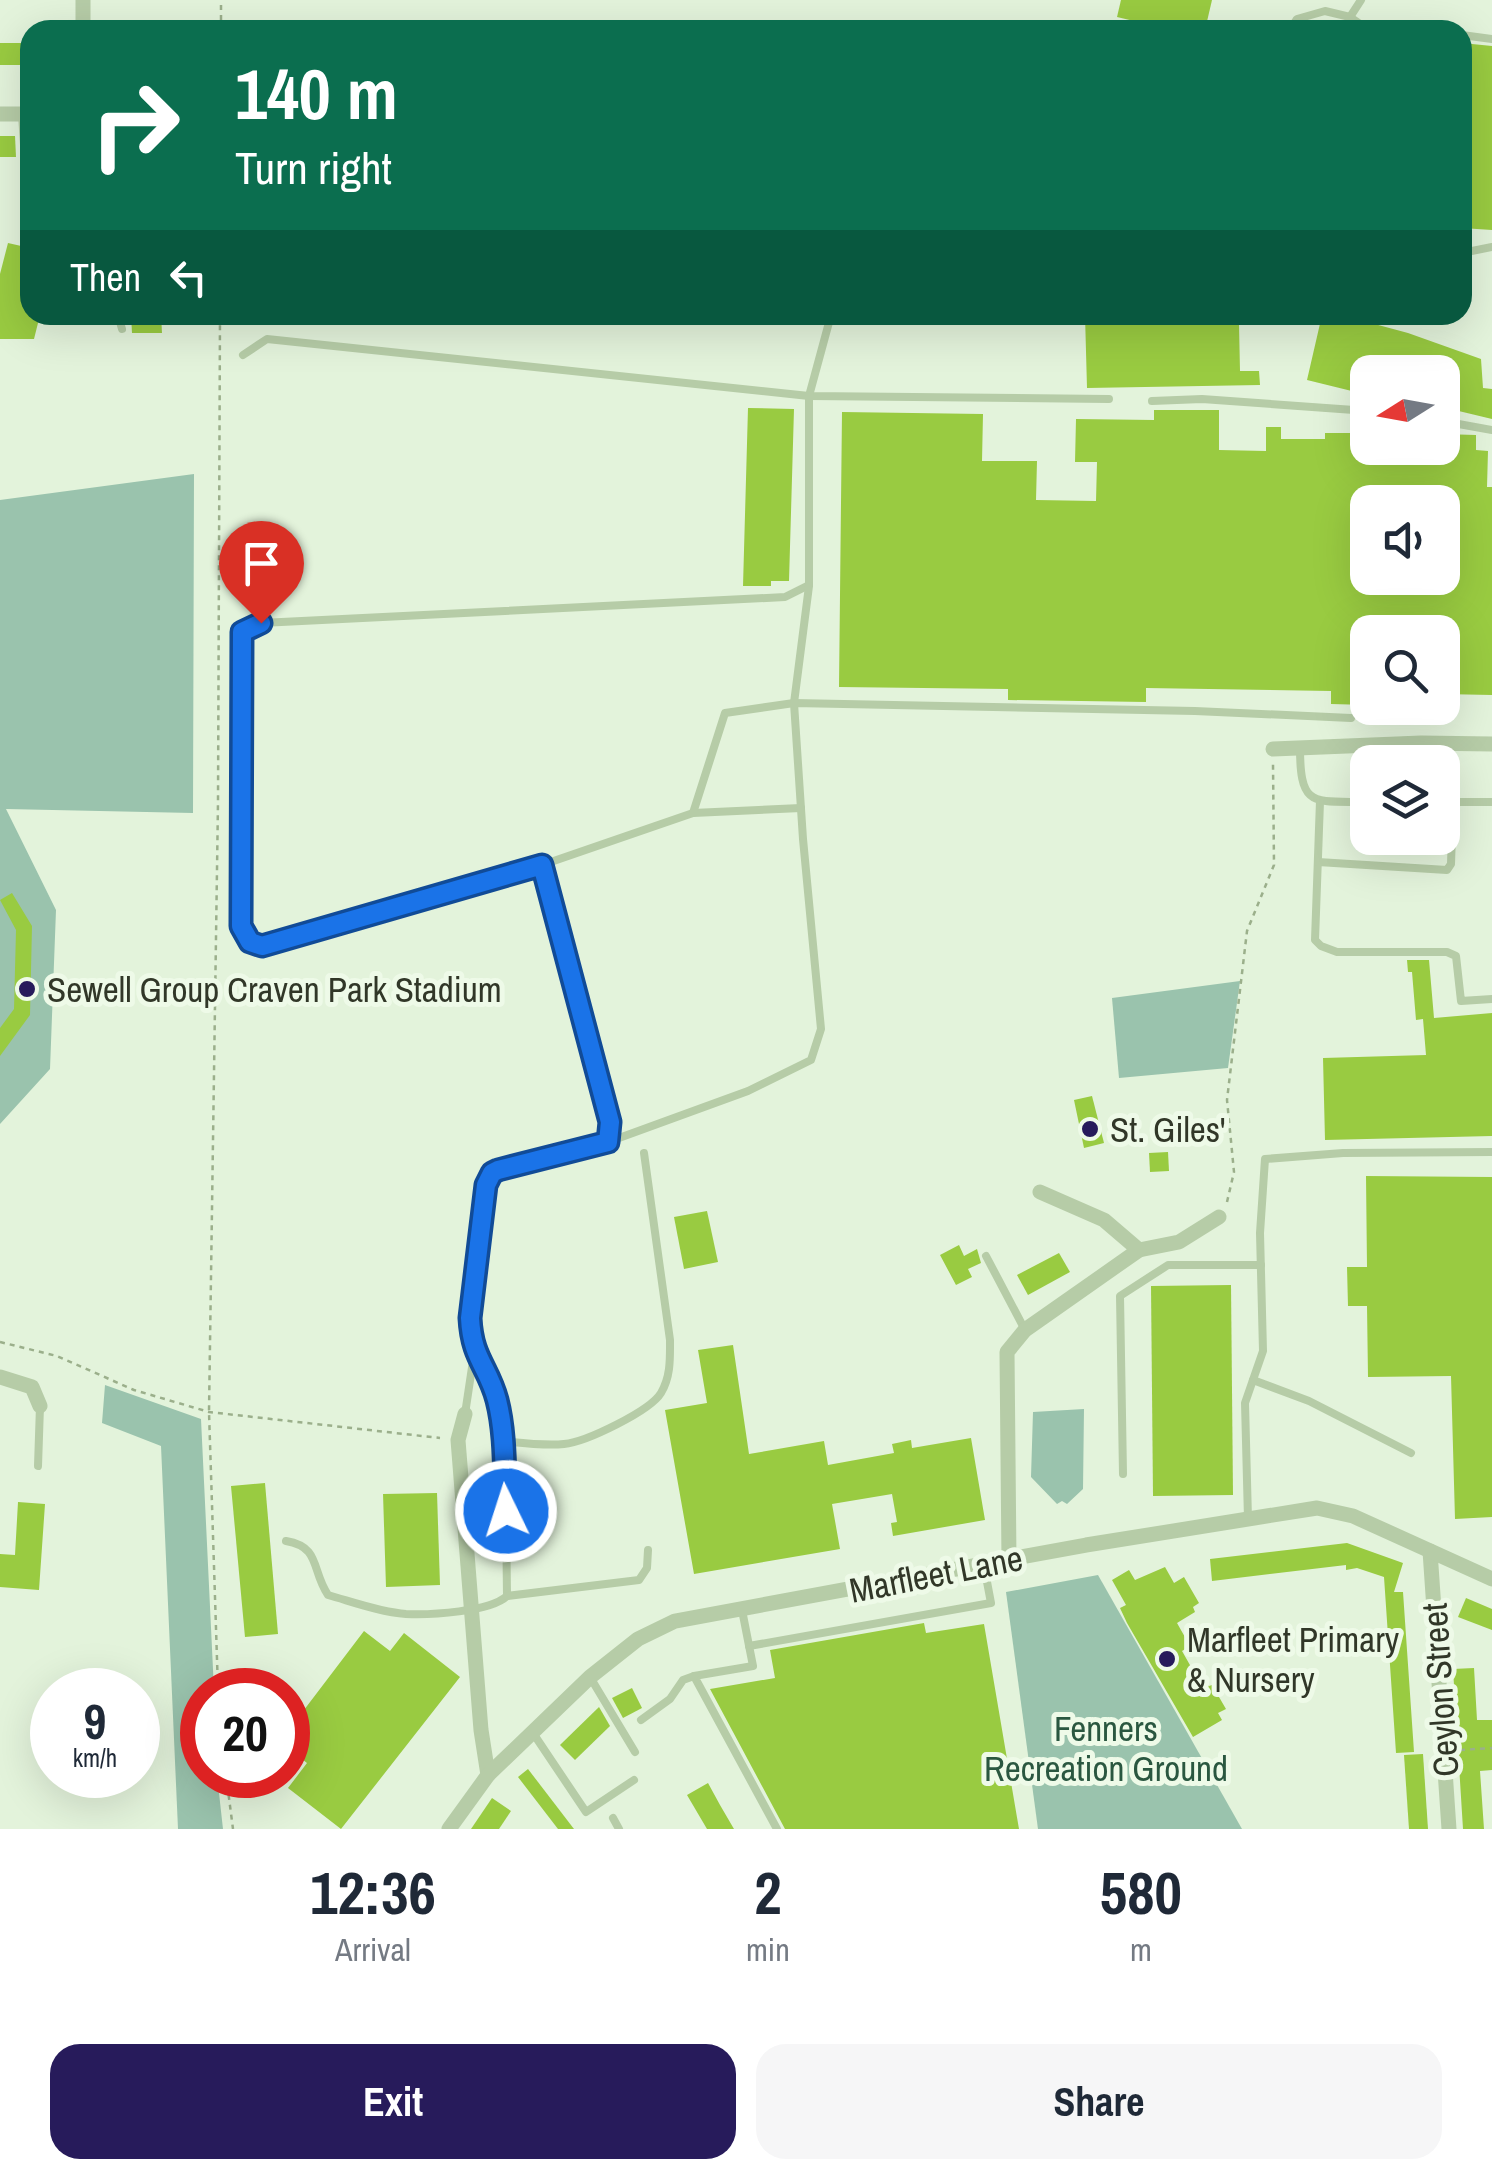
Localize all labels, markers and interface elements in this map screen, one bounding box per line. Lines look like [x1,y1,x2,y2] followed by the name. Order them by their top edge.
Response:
[235,47,398,141] text: 140 m
[70,60,200,190] icon: right
[235,137,392,198] text: Turn right
[161,250,216,305] icon: left
[70,252,141,303] text: Then
[1350,355,1460,465] north arrow
[1350,355,1460,855] map controls
[1350,485,1460,595] button: sound
[219,521,304,624] pin
[234,536,289,591] icon: arrive
[1350,615,1460,725] button: search
[1350,745,1460,855] button: layers
[47,966,502,1013] place label: Sewell Group Craven Park Stadium
[16,978,38,1000] marker: Sewell Group Craven Park Stadium
[1110,1106,1226,1153] place label: St. Giles'
[1079,1118,1101,1140] marker: St. Giles'
[454,1459,558,1563] position arrow
[845,1534,1027,1614] street label: Marfleet Lane
[1410,1602,1470,1778] street label: Ceylon Street
[1187,1616,1400,1703] place label: Marfleet Primary & Nursery
[1156,1648,1178,1670] marker: Marfleet Primary & Nursery
[180,1668,310,1798] speed limit sign: 20
[84,1687,106,1755] text: 9
[984,1705,1228,1792] park label: Fenners Recreation Ground
[73,1741,117,1775] text: km/h
[310,1852,436,1933] text: 12:36
[754,1852,782,1933] text: 2
[1100,1852,1182,1933] text: 580
[335,1928,411,1971] text: Arrival
[746,1928,790,1971] text: min
[1130,1928,1152,1971] text: m
[50,2044,736,2159] button: Exit
[756,2044,1442,2159] button: Share

